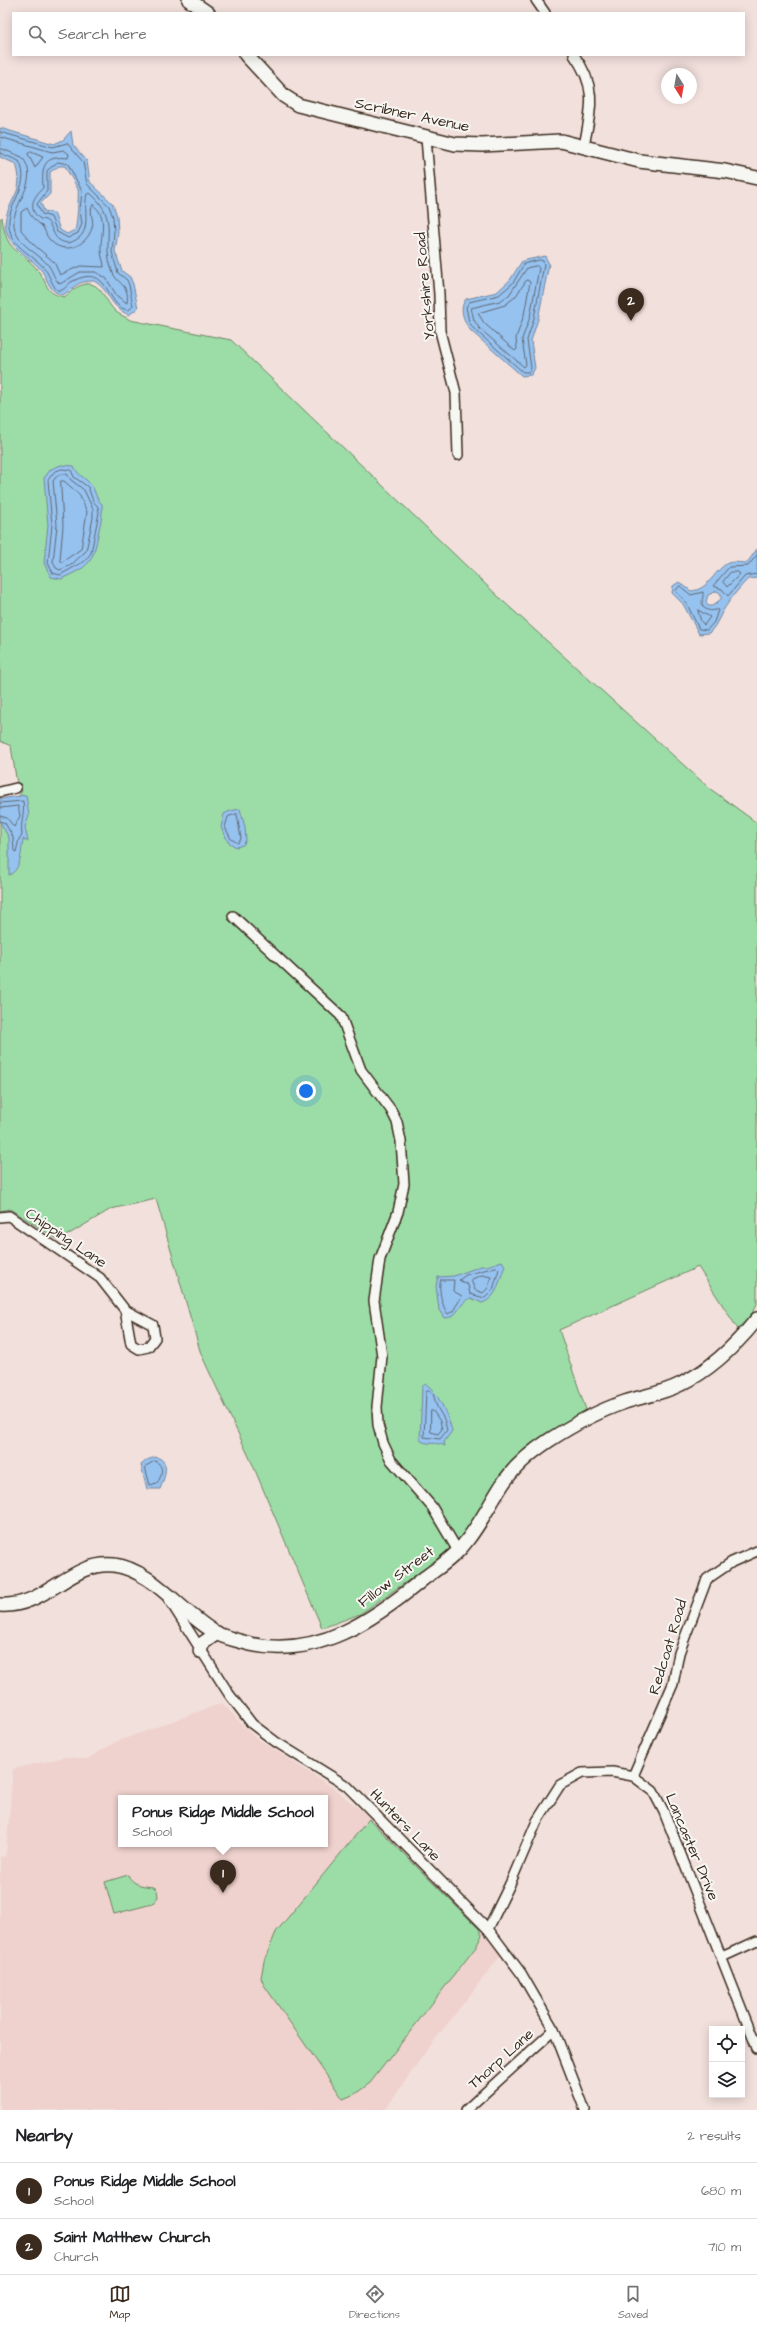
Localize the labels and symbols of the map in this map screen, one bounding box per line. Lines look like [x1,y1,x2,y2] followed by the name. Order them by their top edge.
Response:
[661,68,697,104] north arrow
[353,93,471,137] street label: Scribner Avenue
[410,231,440,341] street label: Yorkshire Road
[618,288,644,321] pin: 2
[296,1081,316,1101] your location
[21,1203,111,1274] street label: Chipping Lane
[354,1541,438,1613] street label: Fillow Street
[644,1597,693,1697] street label: Redcoat Road
[365,1784,445,1866] street label: Hunters Lane
[660,1790,724,1904] street label: Lancaster Drive
[210,1860,236,1893] pin: 1
[464,2024,538,2094] street label: Thorp Lane

